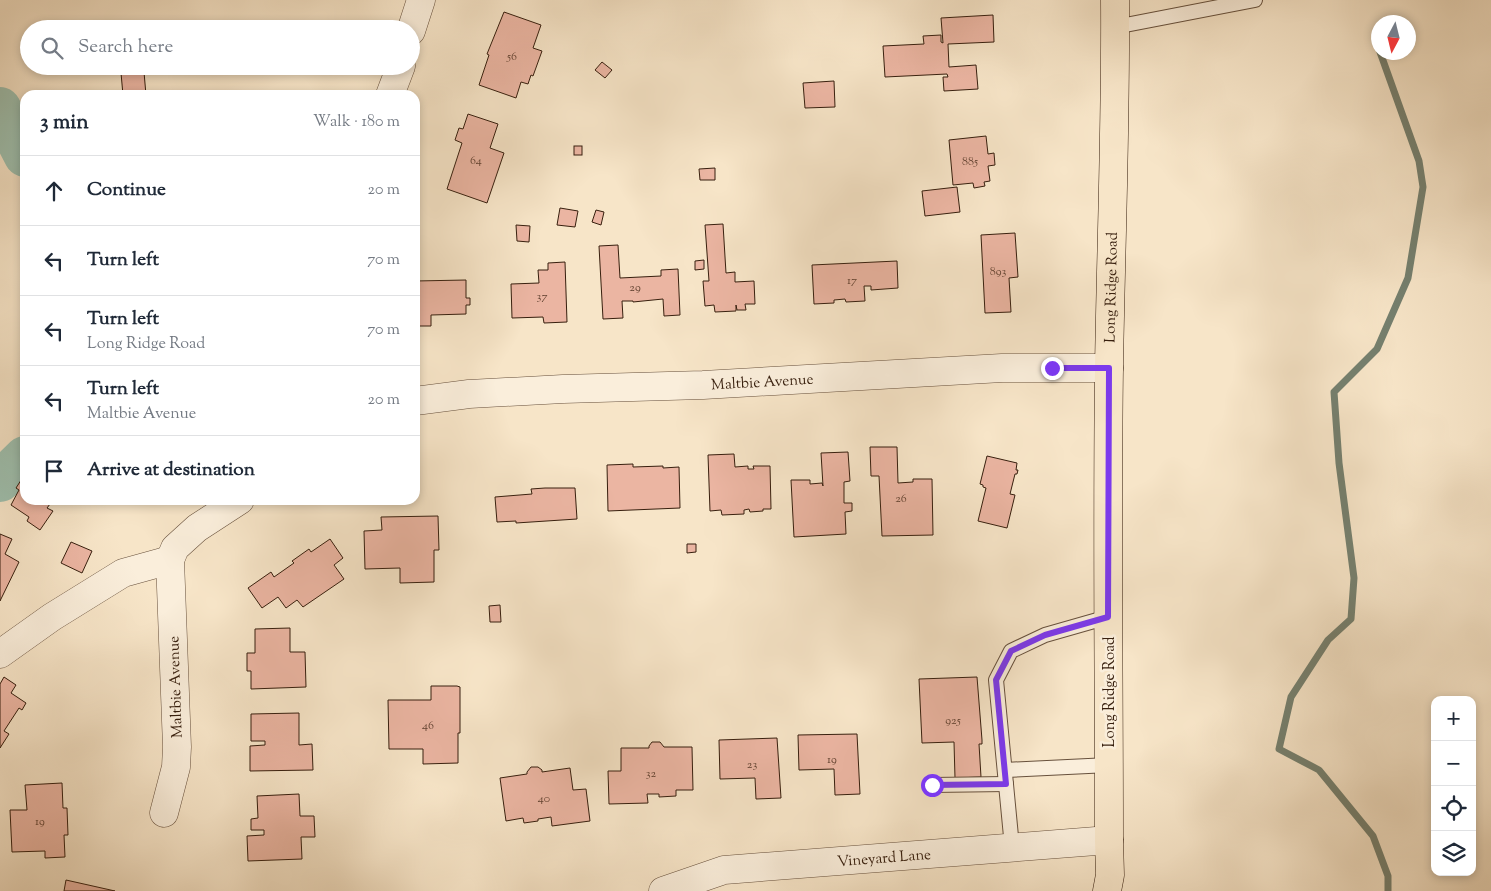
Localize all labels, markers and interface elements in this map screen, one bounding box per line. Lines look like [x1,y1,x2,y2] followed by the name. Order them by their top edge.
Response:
[1371,15,1416,60] north arrow
[20,20,420,75] search box
[38,34,66,62] icon: search
[78,34,173,61] text: Search here
[506,48,517,66] house number: 56
[40,108,89,138] text: 3 min
[313,111,400,134] text: Walk · 180 m
[470,152,482,170] house number: 64
[962,153,978,171] house number: 885
[40,177,68,205] icon: ahead
[87,177,166,204] text: Continue
[367,179,400,202] text: 20 m
[1100,231,1124,343] street label: Long Ridge Road
[40,247,68,275] icon: left
[87,247,159,274] text: Turn left
[367,249,400,272] text: 70 m
[990,263,1006,281] house number: 893
[847,272,857,290] house number: 17
[629,279,641,297] house number: 29
[537,288,547,306] house number: 37
[87,306,159,333] text: Turn left
[40,317,68,345] icon: left
[367,319,400,342] text: 70 m
[87,333,205,356] text: Long Ridge Road
[1041,357,1064,380] route end
[711,370,814,397] street label: Maltbie Avenue
[87,376,159,403] text: Turn left
[40,387,68,415] icon: left
[367,389,400,412] text: 20 m
[87,403,196,426] text: Maltbie Avenue
[40,457,68,485] icon: arrive
[87,457,255,484] text: Arrive at destination
[895,490,907,508] house number: 26
[164,635,189,738] street label: Maltbie Avenue
[1100,636,1121,747] street label: Long Ridge Road
[1431,696,1476,876] map controls
[1431,696,1476,741] button: +
[945,712,961,730] house number: 925
[422,717,434,735] house number: 46
[1431,741,1476,786] button: −
[827,751,837,769] house number: 19
[747,756,757,774] house number: 23
[646,765,657,783] house number: 32
[921,774,944,797] route start
[1431,786,1476,831] button: locate
[538,790,550,808] house number: 40
[35,813,45,831] house number: 19
[1431,831,1476,876] button: layers
[836,845,932,873] street label: Vineyard Lane

